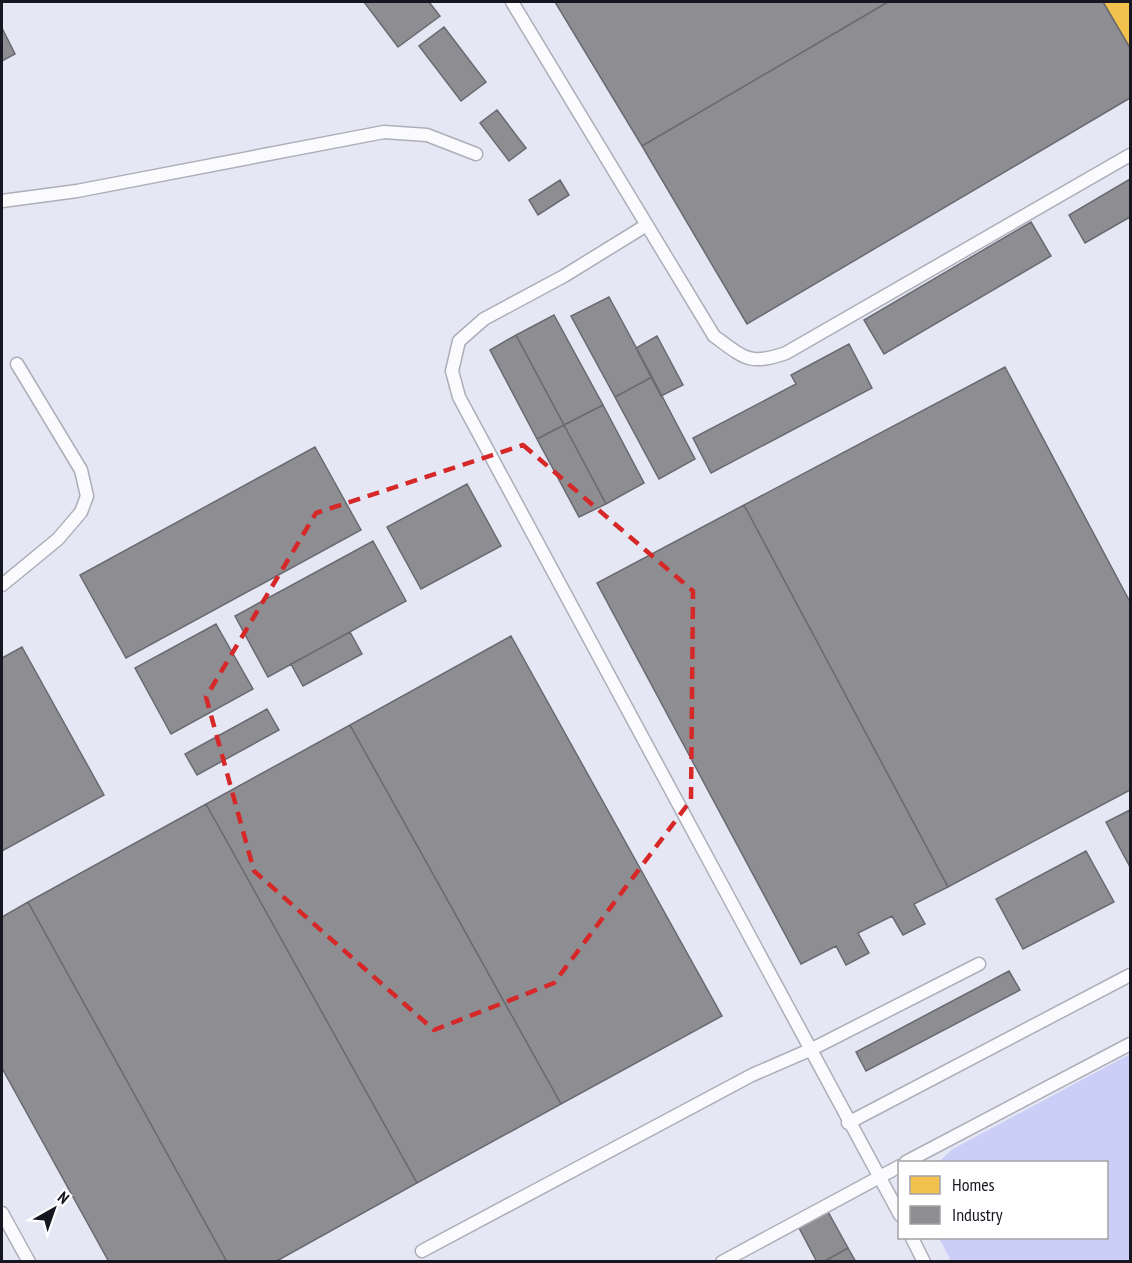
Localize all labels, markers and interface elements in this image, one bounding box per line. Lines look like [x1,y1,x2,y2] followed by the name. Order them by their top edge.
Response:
[898,1161,1108,1239] legend
[952,1173,995,1196] text: Homes
[24,1179,84,1239] north arrow
[54,1187,73,1208] text: N
[952,1203,1003,1226] text: Industry

